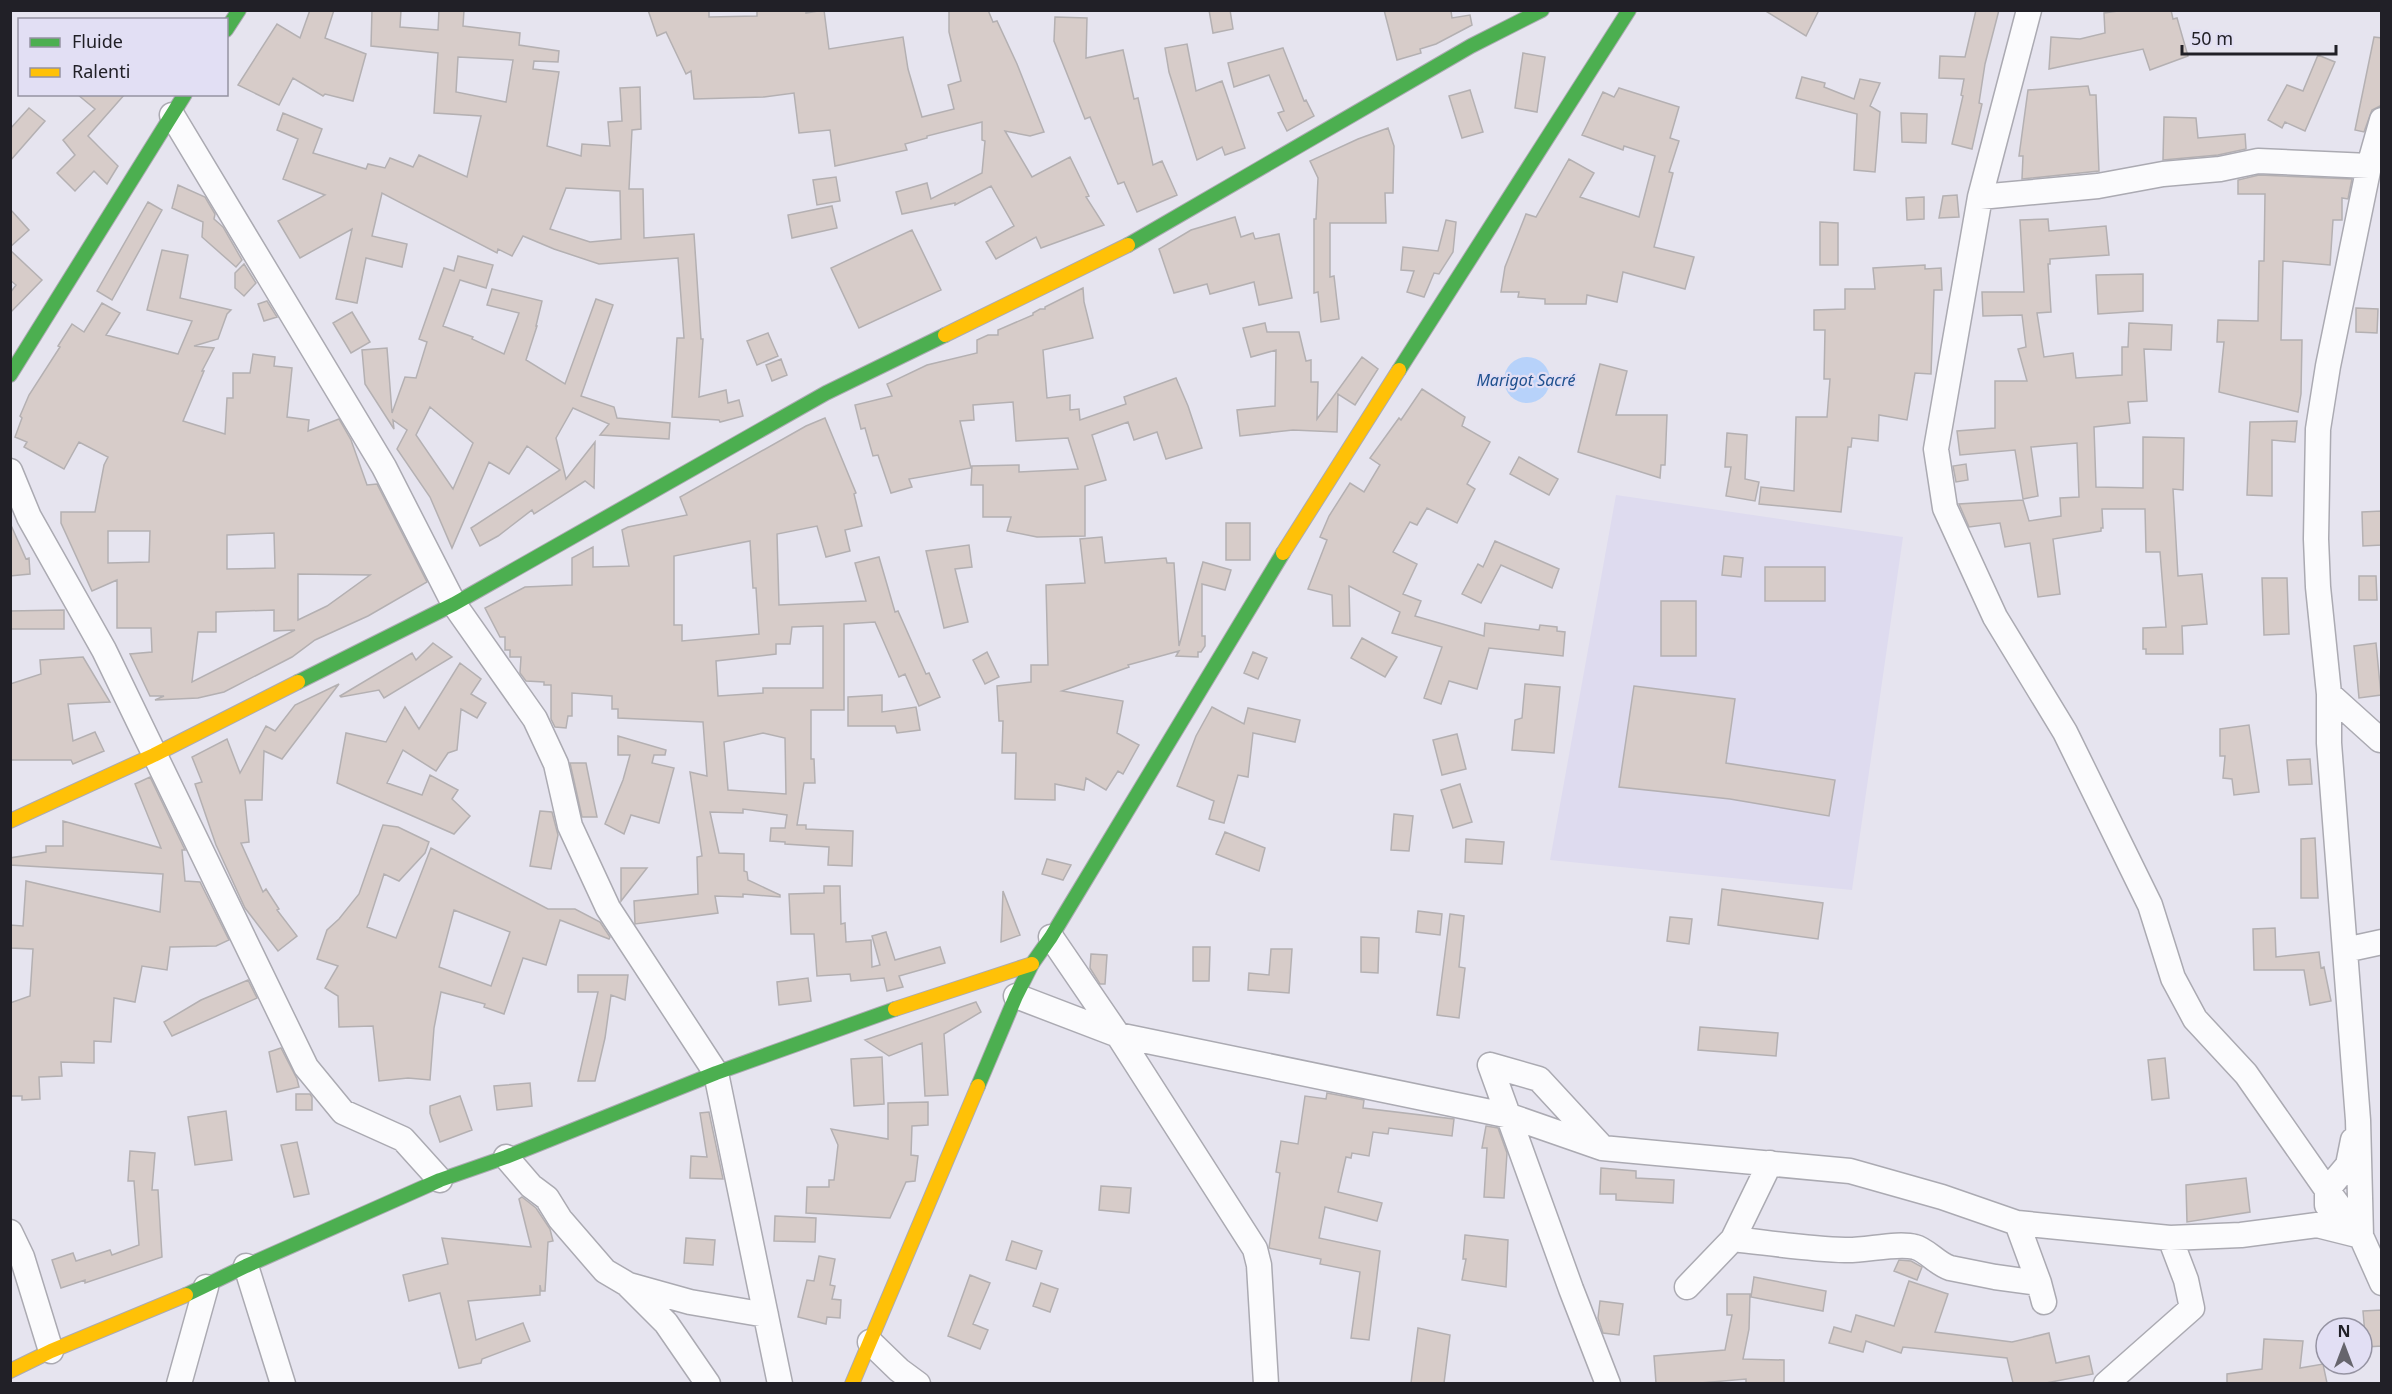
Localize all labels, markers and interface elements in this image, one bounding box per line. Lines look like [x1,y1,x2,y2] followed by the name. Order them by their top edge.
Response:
[18,18,228,96] legend
[2182,18,2336,56] scale bar
[2191,26,2233,50] text: 50 m
[72,29,123,53] text: Fluide
[72,59,130,83] text: Ralenti
[1476,369,1576,391] water label: Marigot Sacré
[2314,1316,2374,1376] north arrow
[2337,1320,2351,1342] text: N

